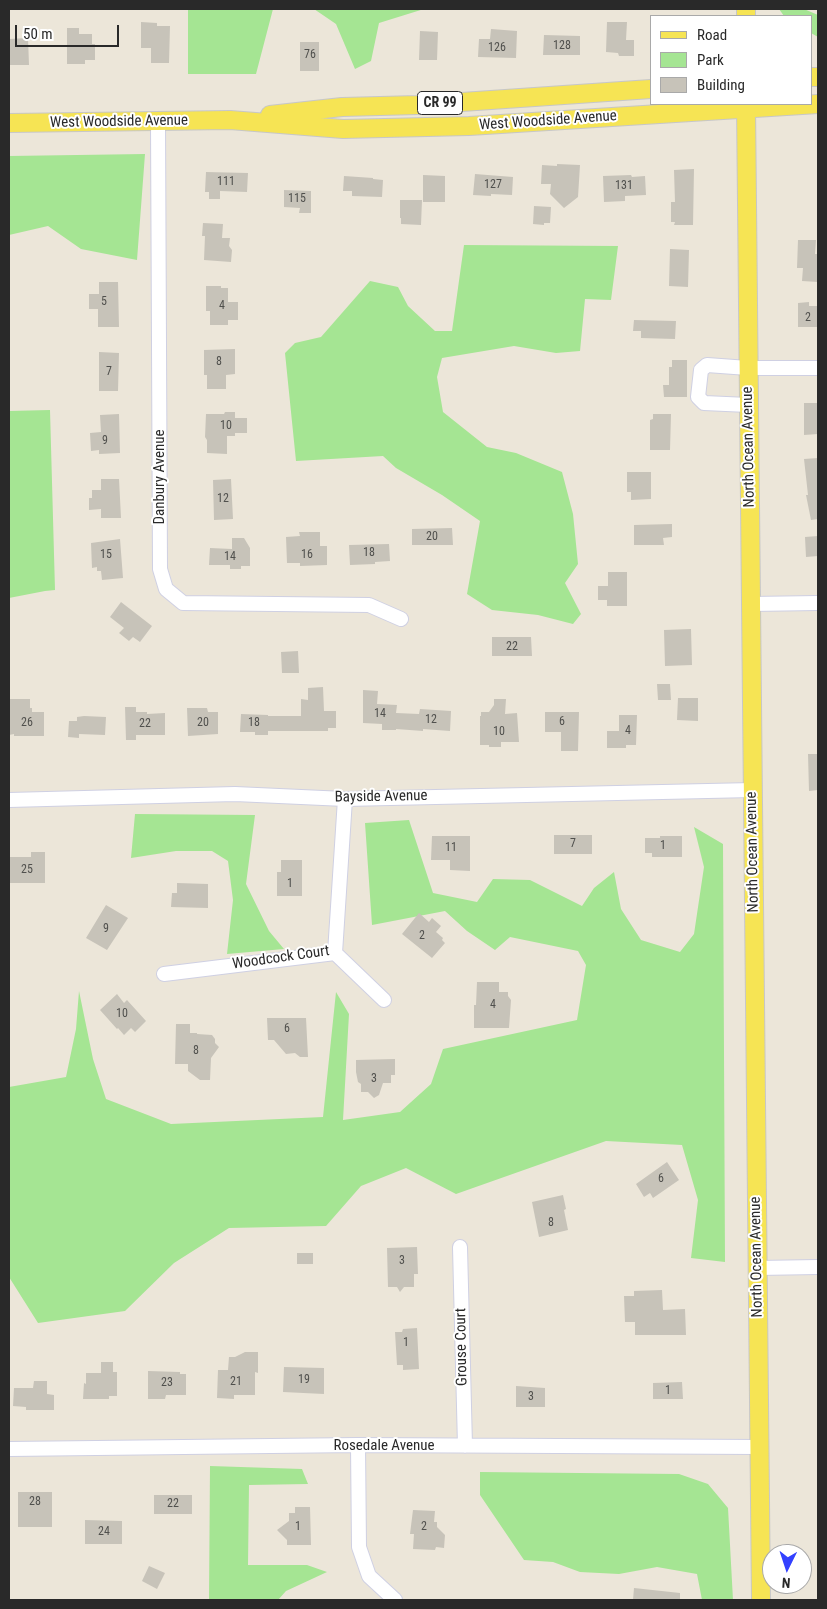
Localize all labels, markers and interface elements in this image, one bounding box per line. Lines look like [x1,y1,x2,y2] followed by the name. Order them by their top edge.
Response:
[18,15,121,47] scale bar
[650,15,812,105] legend
[23,25,53,43] text: 50 m
[697,26,727,44] text: Road
[553,39,571,53] house number: 128
[488,41,506,55] house number: 126
[304,48,316,62] house number: 76
[697,51,724,69] text: Park
[697,76,745,94] text: Building
[418,92,462,115] road number: CR 99
[479,107,617,135] street label: West Woodside Avenue
[50,112,188,132] street label: West Woodside Avenue
[217,175,235,189] house number: 111
[484,178,502,192] house number: 127
[615,179,633,193] house number: 131
[288,192,306,206] house number: 115
[101,295,107,309] house number: 5
[219,299,225,313] house number: 4
[805,311,811,325] house number: 2
[216,355,222,369] house number: 8
[106,365,112,379] house number: 7
[739,386,759,508] street label: North Ocean Avenue
[220,419,232,433] house number: 10
[151,429,169,525] street label: Danbury Avenue
[102,434,108,448] house number: 9
[217,492,229,506] house number: 12
[426,530,438,544] house number: 20
[363,546,375,560] house number: 18
[100,548,112,562] house number: 15
[301,548,313,562] house number: 16
[224,550,236,564] house number: 14
[506,640,518,654] house number: 22
[374,707,386,721] house number: 14
[425,713,437,727] house number: 12
[559,715,565,729] house number: 6
[21,716,33,730] house number: 26
[197,716,209,730] house number: 20
[248,716,260,730] house number: 18
[139,717,151,731] house number: 22
[625,724,631,738] house number: 4
[493,725,505,739] house number: 10
[334,787,428,807] street label: Bayside Avenue
[743,791,763,913] street label: North Ocean Avenue
[570,837,576,851] house number: 7
[660,839,666,853] house number: 1
[445,841,457,855] house number: 11
[21,863,33,877] house number: 25
[287,877,293,891] house number: 1
[103,922,109,936] house number: 9
[419,929,425,943] house number: 2
[231,942,331,974] street label: Woodcock Court
[490,998,496,1012] house number: 4
[116,1007,128,1021] house number: 10
[284,1022,290,1036] house number: 6
[193,1044,199,1058] house number: 8
[371,1072,377,1086] house number: 3
[658,1172,664,1186] house number: 6
[747,1196,767,1318] street label: North Ocean Avenue
[548,1216,554,1230] house number: 8
[399,1254,405,1268] house number: 3
[452,1308,472,1386] street label: Grouse Court
[403,1336,409,1350] house number: 1
[298,1373,310,1387] house number: 19
[230,1375,242,1389] house number: 21
[161,1376,173,1390] house number: 23
[665,1384,671,1398] house number: 1
[528,1390,534,1404] house number: 3
[333,1437,435,1455] street label: Rosedale Avenue
[29,1495,41,1509] house number: 28
[167,1497,179,1511] house number: 22
[295,1520,301,1534] house number: 1
[421,1520,427,1534] house number: 2
[98,1525,110,1539] house number: 24
[762,1544,812,1594] north arrow
[781,1575,791,1591] text: N

